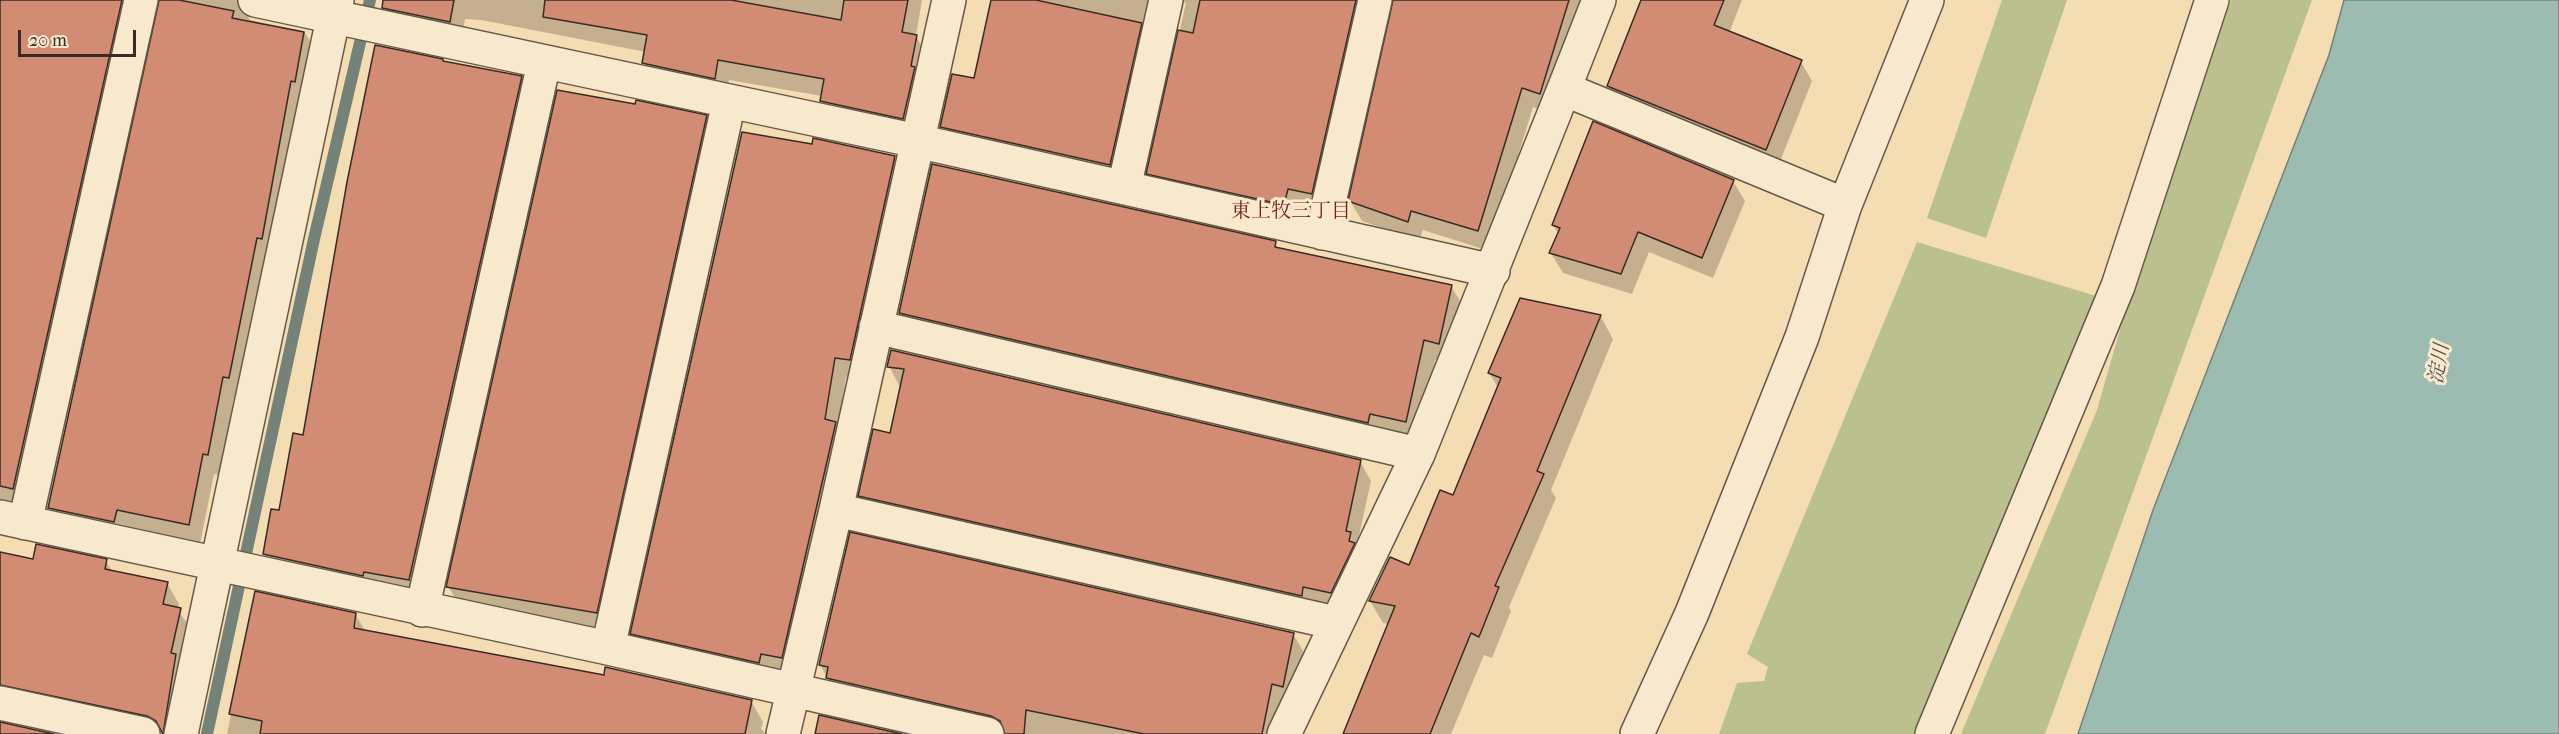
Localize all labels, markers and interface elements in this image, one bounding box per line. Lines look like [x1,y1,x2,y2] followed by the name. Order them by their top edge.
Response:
[21,18,140,56] scale bar
[29,30,67,51] text: 20 m
[1231,200,1351,224] district label: 東上牧三丁目
[2425,342,2455,386] water label: 淀川

